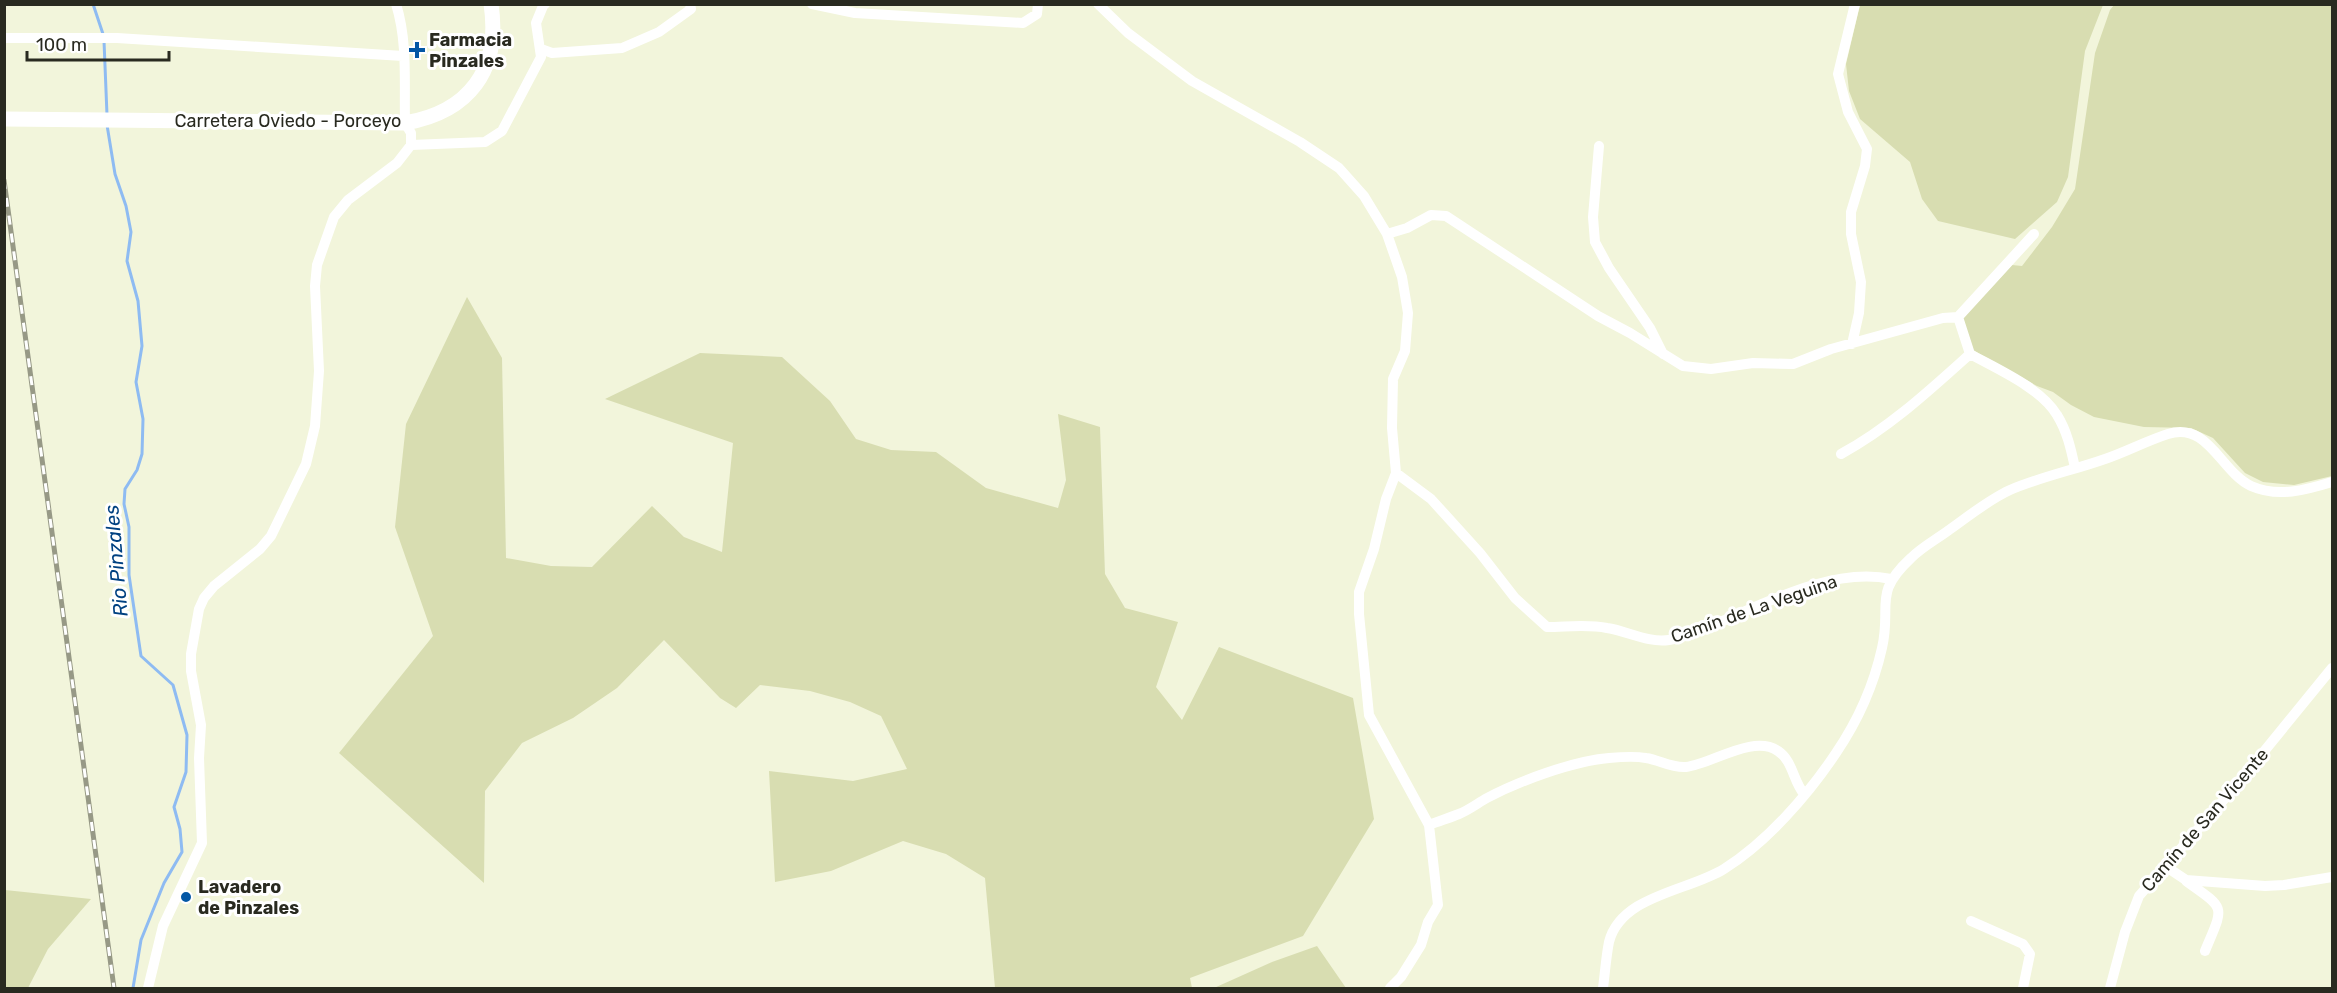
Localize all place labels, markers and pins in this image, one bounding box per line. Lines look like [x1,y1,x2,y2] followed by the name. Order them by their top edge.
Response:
[429,29,512,72] place label: Farmacia Pinzales
[410,43,424,57] marker: Farmacia Pinzales
[198,876,299,919] place label: Lavadero de Pinzales
[179,890,193,904] marker: Lavadero de Pinzales

